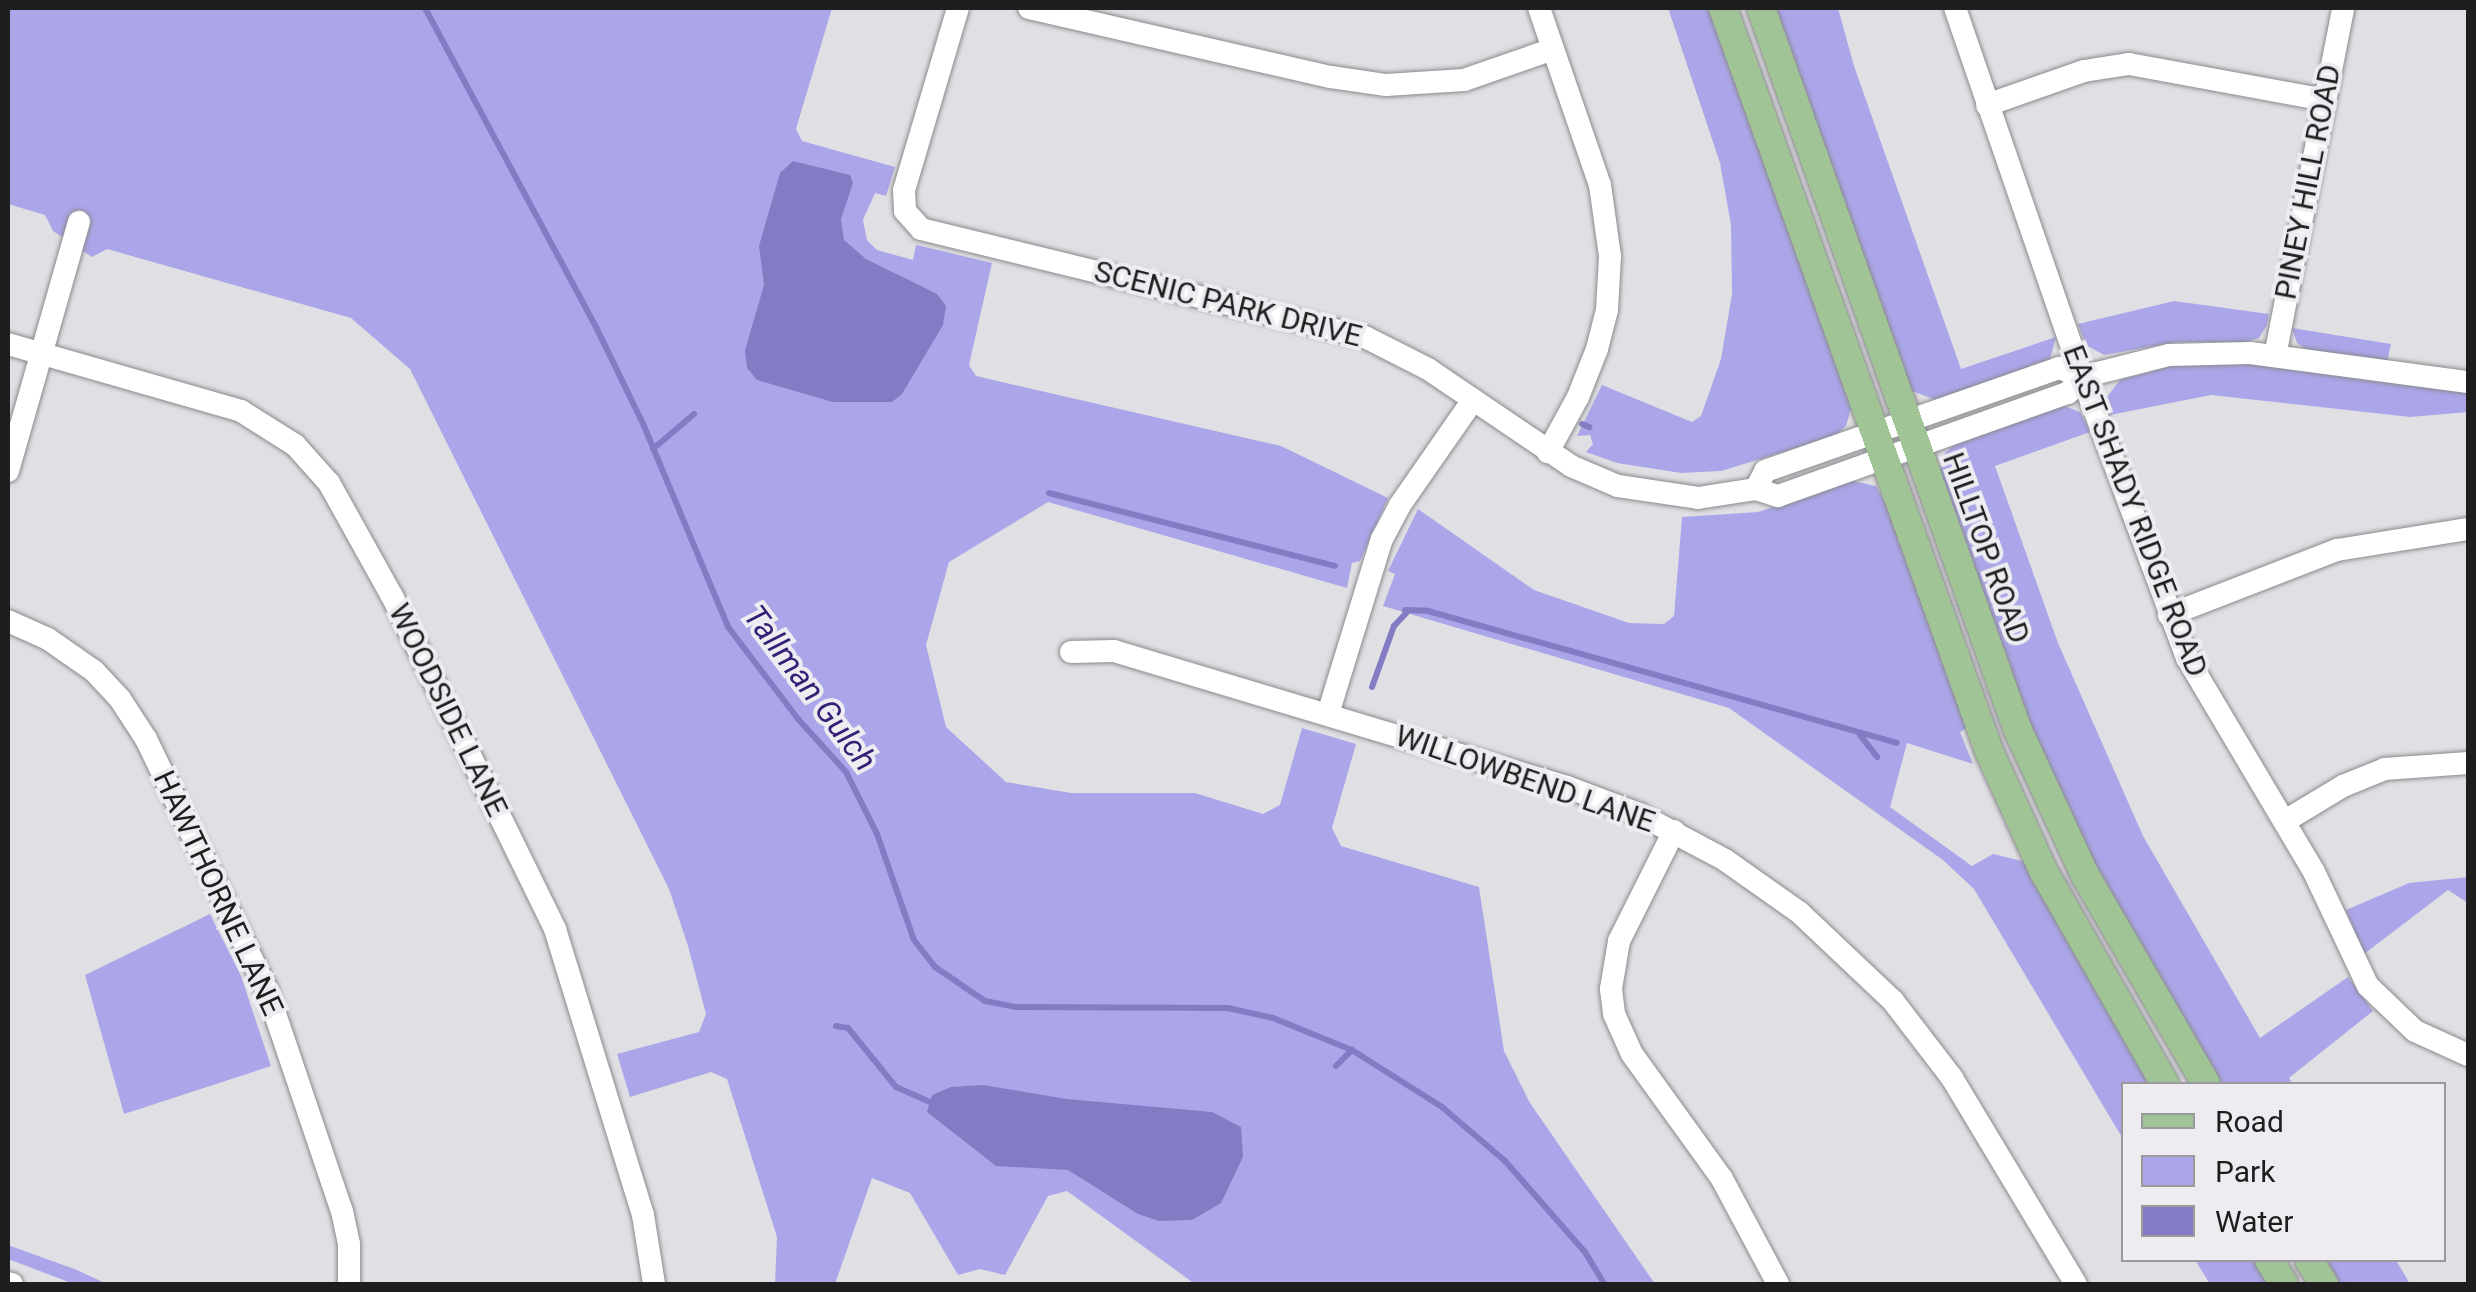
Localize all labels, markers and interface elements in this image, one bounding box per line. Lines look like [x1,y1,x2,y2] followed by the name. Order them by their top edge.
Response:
[2268,62,2348,302] street label: PINEY HILL ROAD
[1090,253,1366,355] street label: SCENIC PARK DRIVE
[2055,340,2215,682] street label: EAST SHADY RIDGE ROAD
[1935,448,2037,648] street label: HILLTOP ROAD
[381,598,515,822] street label: WOODSIDE LANE
[735,598,885,778] water label: Tallman Gulch
[1390,718,1660,840] street label: WILLOWBEND LANE
[146,765,290,1021] street label: HAWTHORNE LANE
[2121,1082,2446,1262] legend
[2215,1104,2284,1139] text: Road
[2215,1154,2275,1189] text: Park
[2215,1204,2293,1239] text: Water

